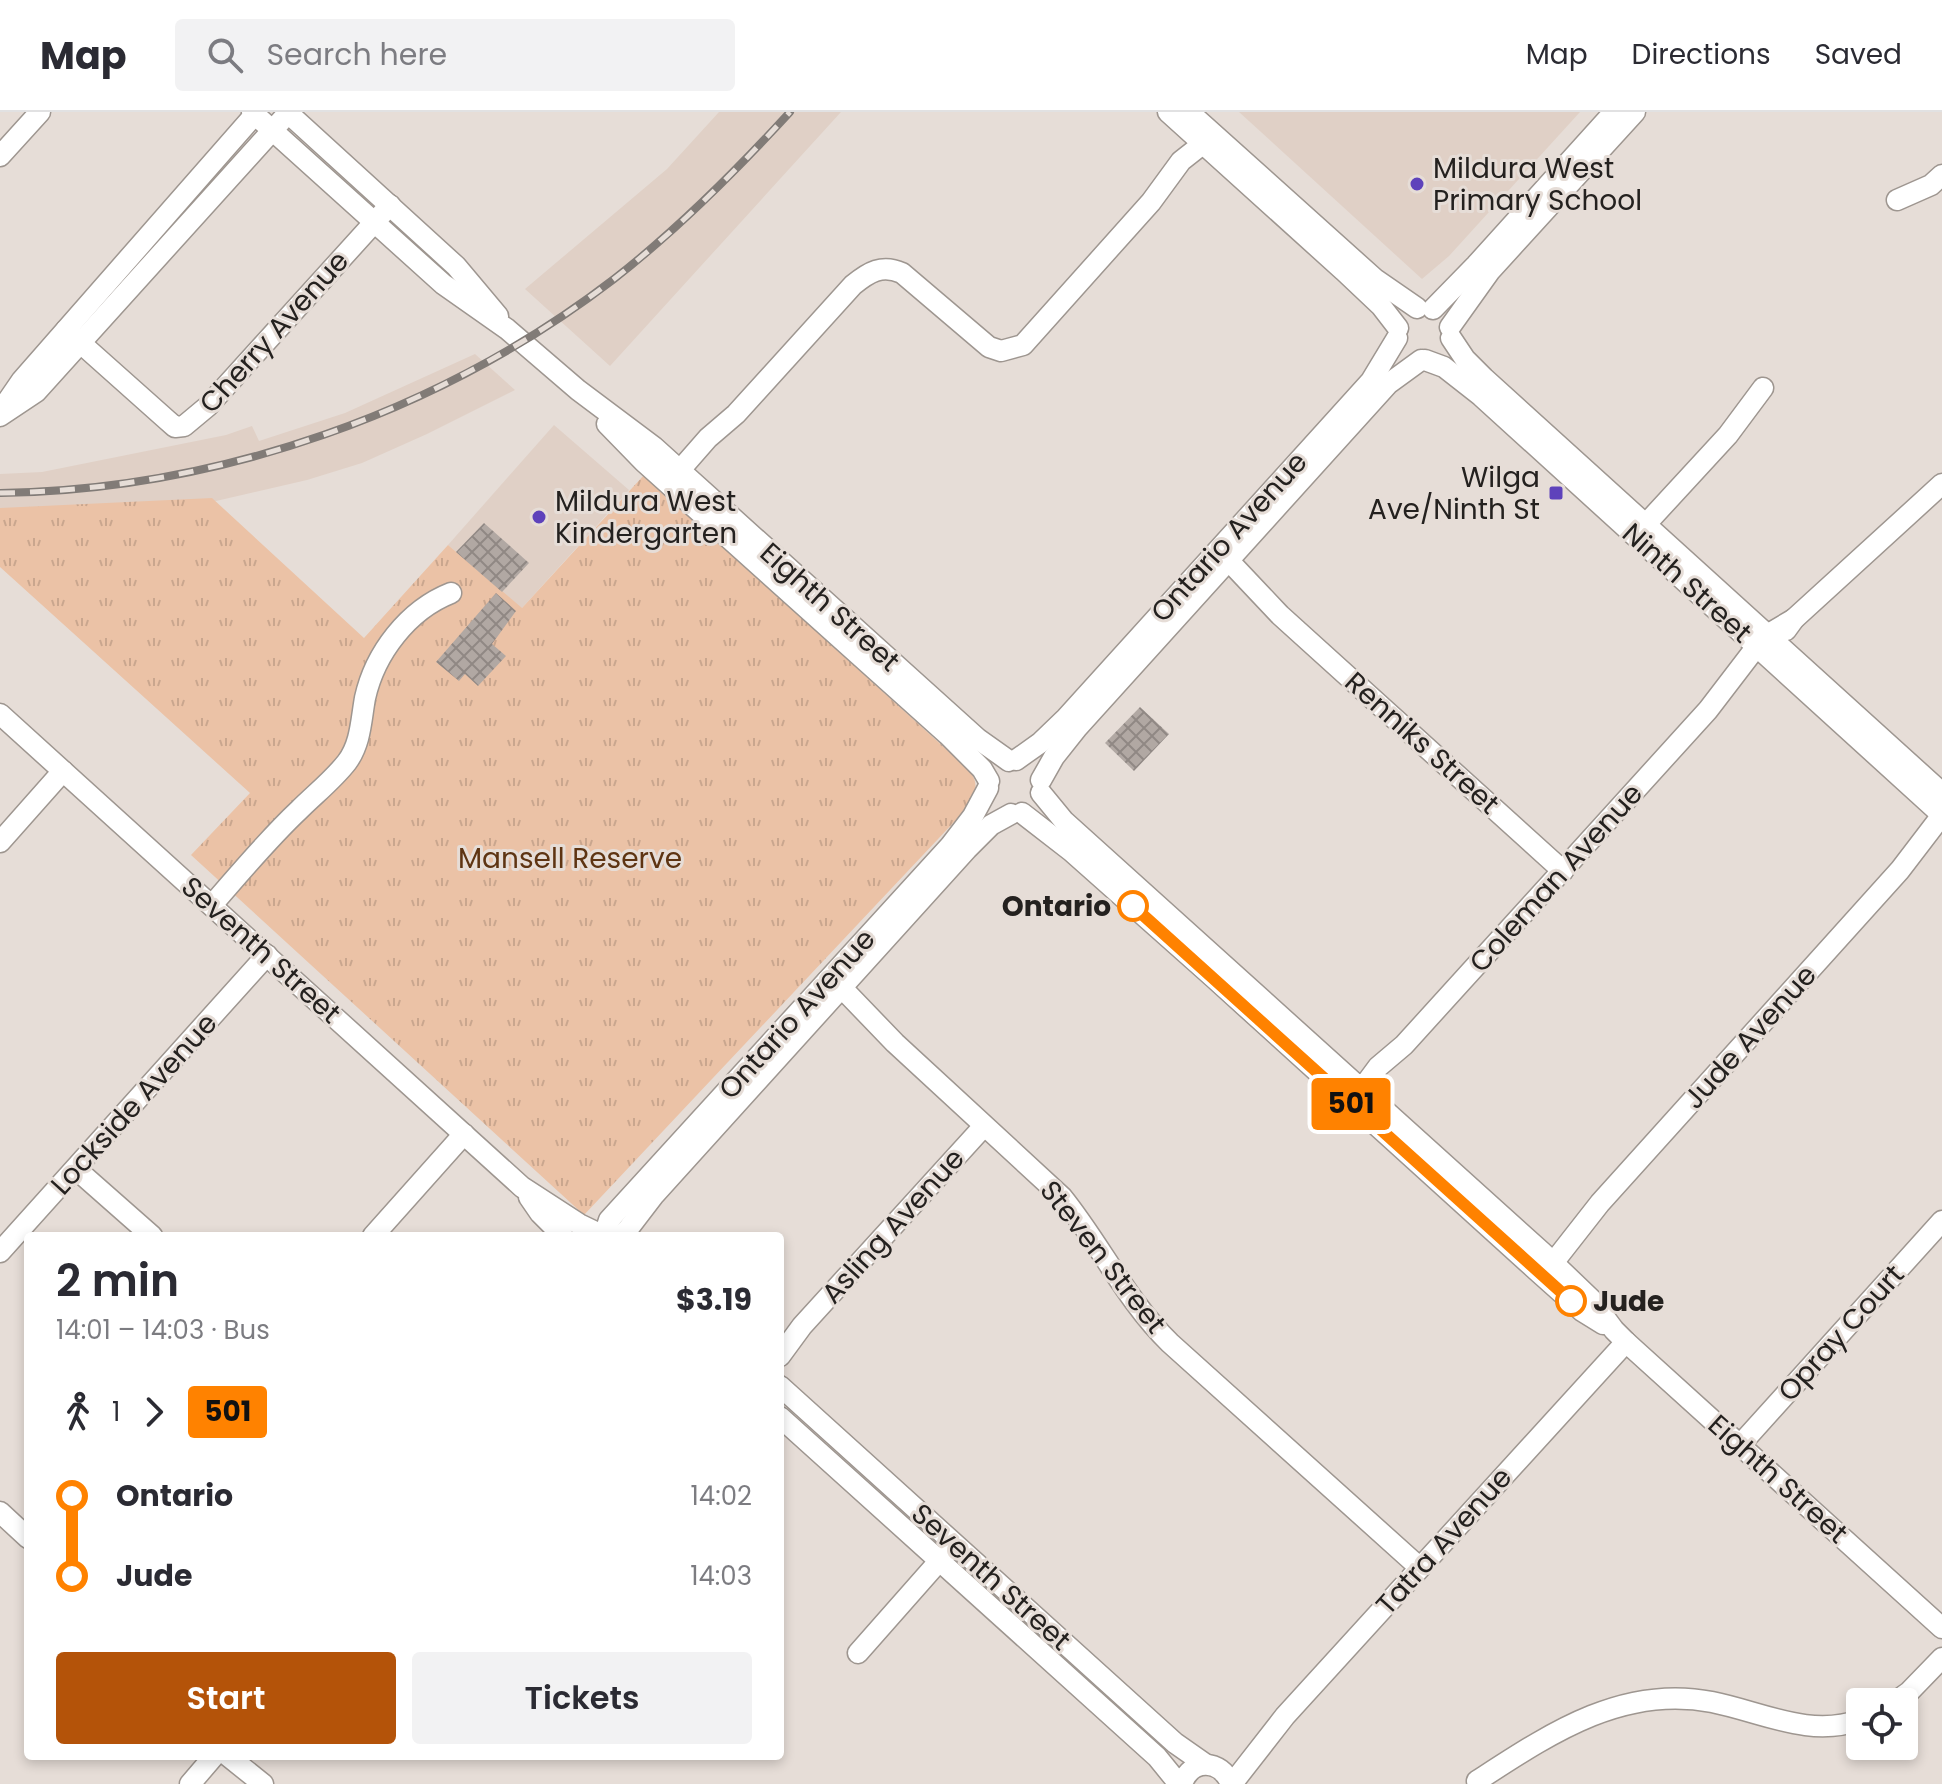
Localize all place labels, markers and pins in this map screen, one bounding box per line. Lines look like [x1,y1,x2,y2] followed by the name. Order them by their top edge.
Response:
[1433,149,1642,220] place label: Mildura West Primary School
[1408,175,1426,193] marker: Mildura West Primary School
[1368,458,1540,529] place label: Wilga Ave/Ninth St
[555,482,737,553] place label: Mildura West Kindergarten
[1547,484,1565,502] marker: Wilga Ave/Ninth St
[530,508,548,526] marker: Mildura West Kindergarten
[1002,887,1111,926] place label: Ontario
[1118,891,1148,921] marker: Ontario
[1593,1282,1664,1321] place label: Jude
[1556,1286,1586,1316] marker: Jude

